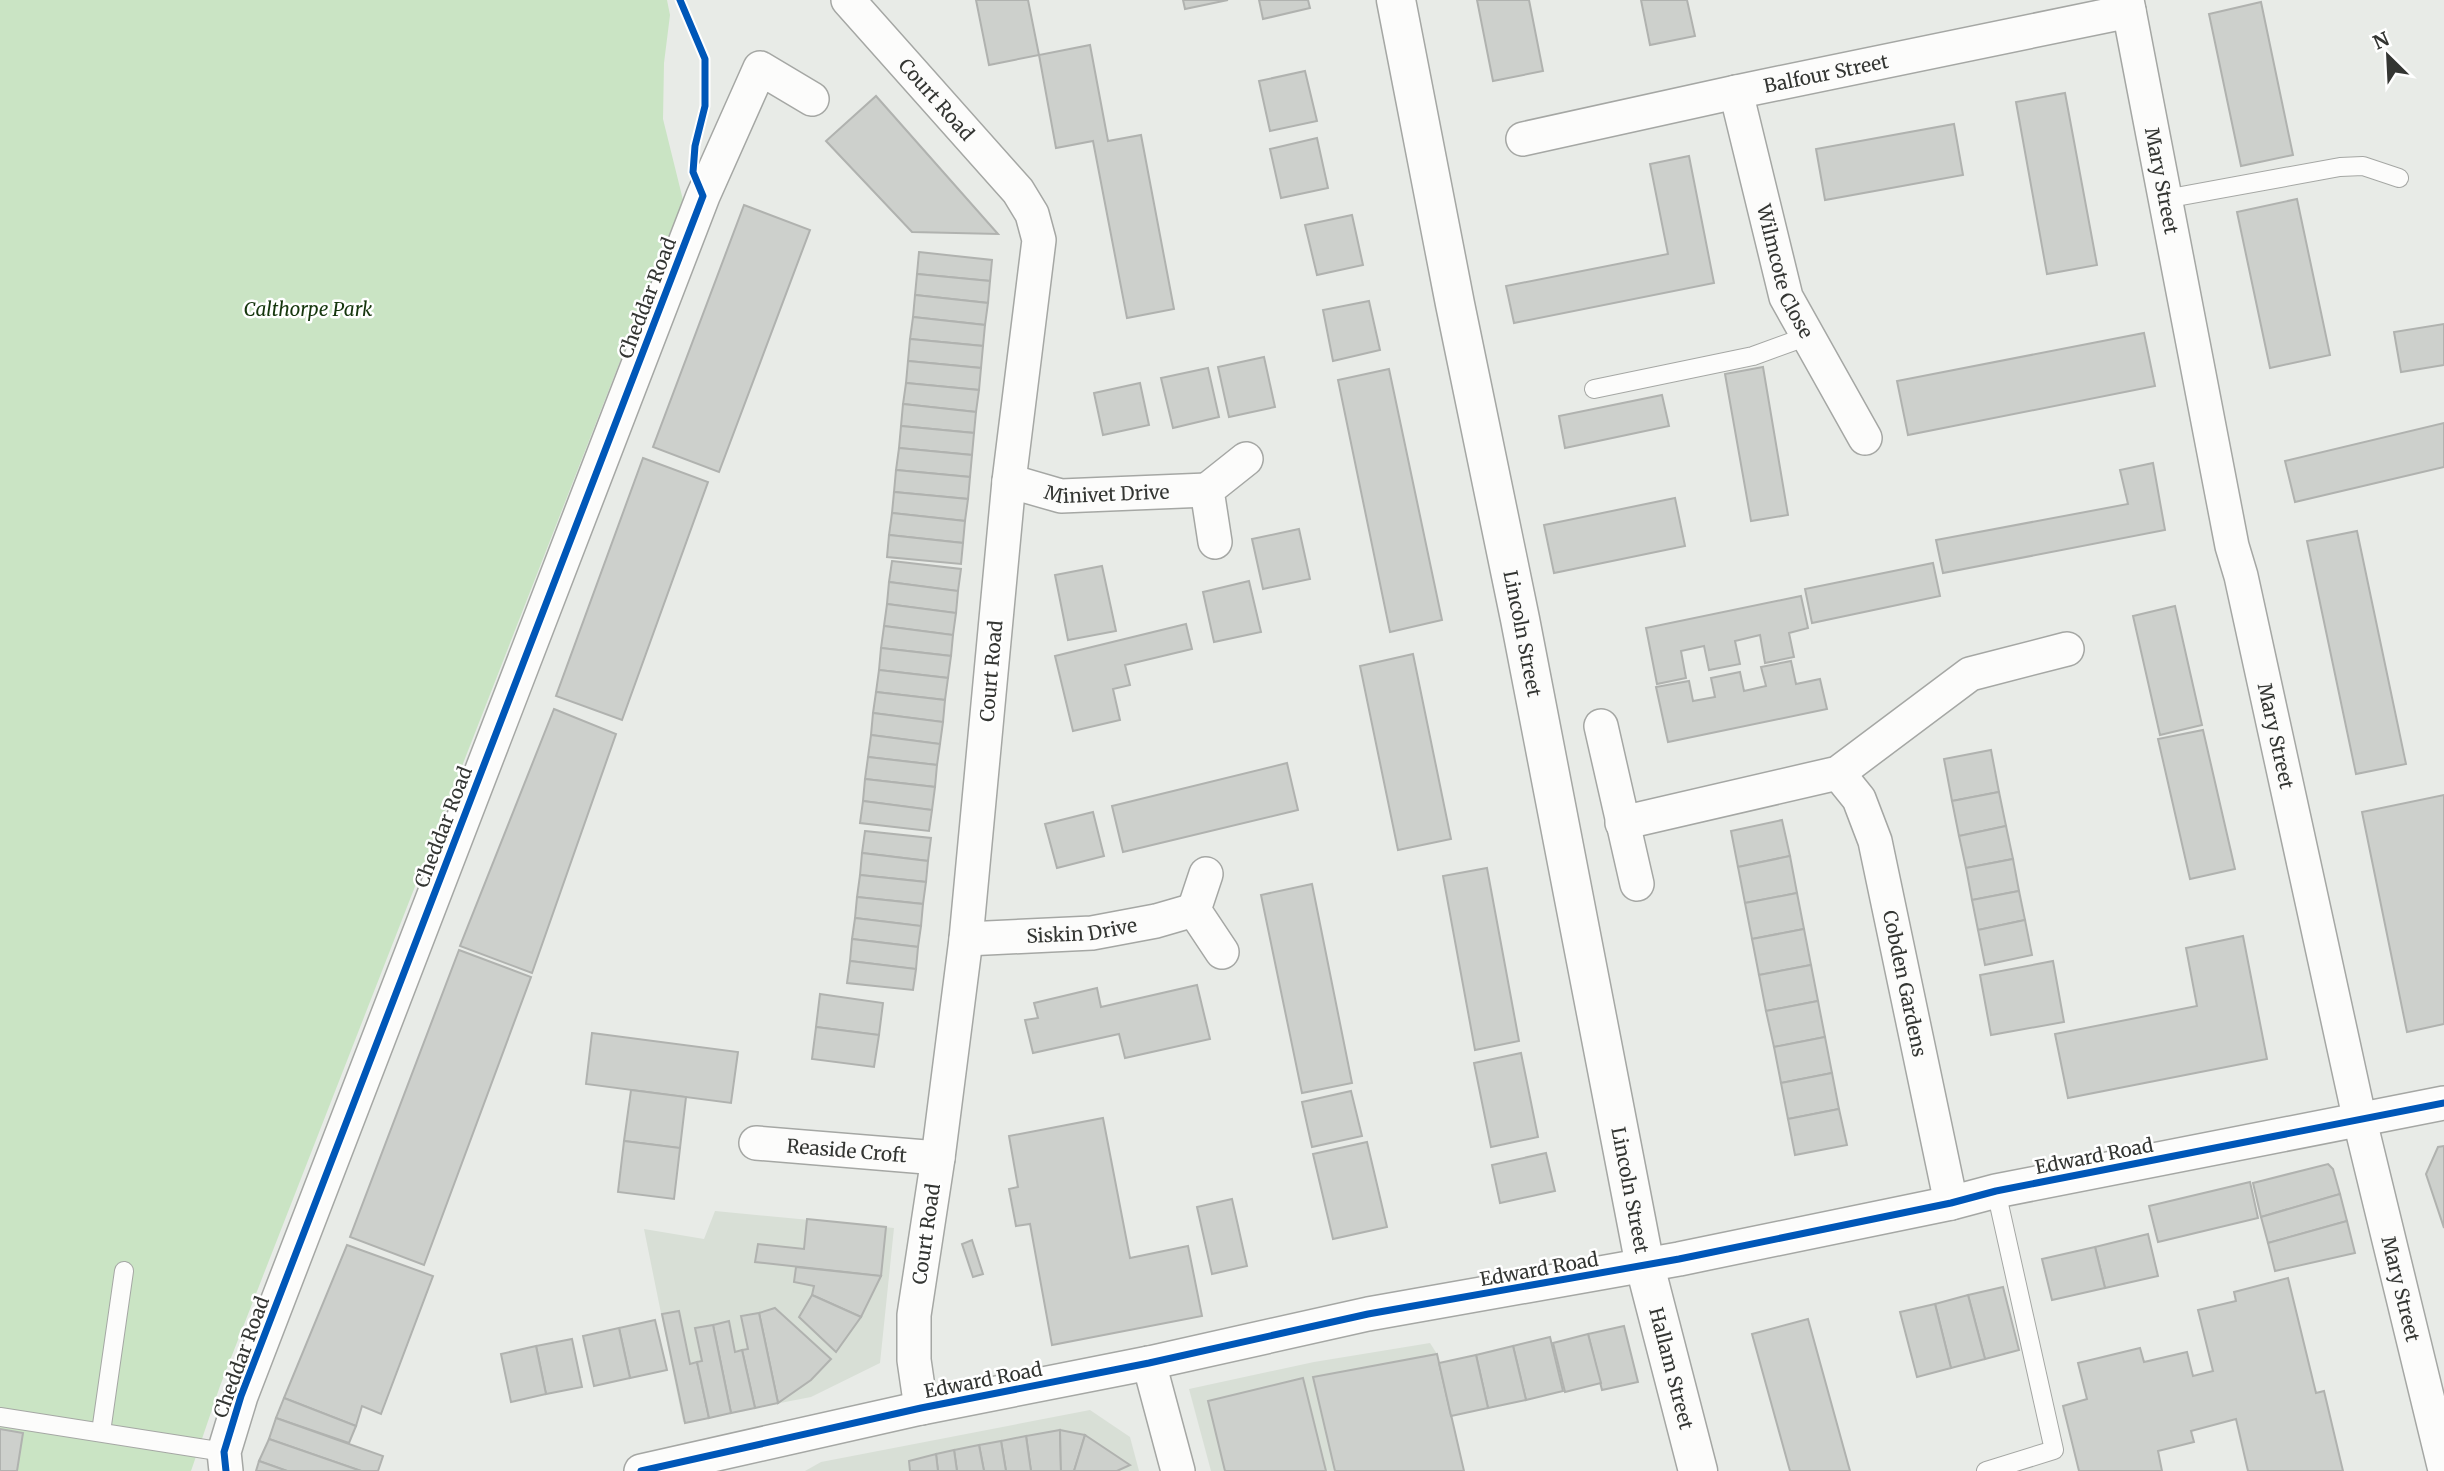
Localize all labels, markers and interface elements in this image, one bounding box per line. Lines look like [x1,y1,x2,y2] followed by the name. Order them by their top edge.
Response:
[2353,21,2423,91] north arrow
[2369,26,2393,54] text: N
[1762,49,1891,98] street label: Balfour Street
[894,53,979,145] street label: Court Road
[2140,125,2184,236] street label: Mary Street
[1752,201,1819,342] street label: Wilmcote Close
[613,234,681,362] street label: Cheddar Road
[243,297,373,321] park label: Calthorpe Park
[1042,480,1170,508] street label: Minivet Drive
[1498,568,1547,699] street label: Lincoln Street
[975,619,1007,723] street label: Court Road
[2253,681,2299,792] street label: Mary Street
[409,763,477,891] street label: Cheddar Road
[1878,908,1932,1059] street label: Cobden Gardens
[1026,913,1139,948] street label: Siskin Drive
[1606,1125,1654,1256] street label: Lincoln Street
[2033,1133,2155,1179] street label: Edward Road
[786,1134,908,1167] street label: Reaside Croft
[907,1182,945,1286] street label: Court Road
[2376,1234,2425,1345] street label: Mary Street
[1478,1247,1600,1291] street label: Edward Road
[208,1293,274,1421] street label: Cheddar Road
[1644,1305,1699,1433] street label: Hallam Street
[922,1357,1044,1403] street label: Edward Road

